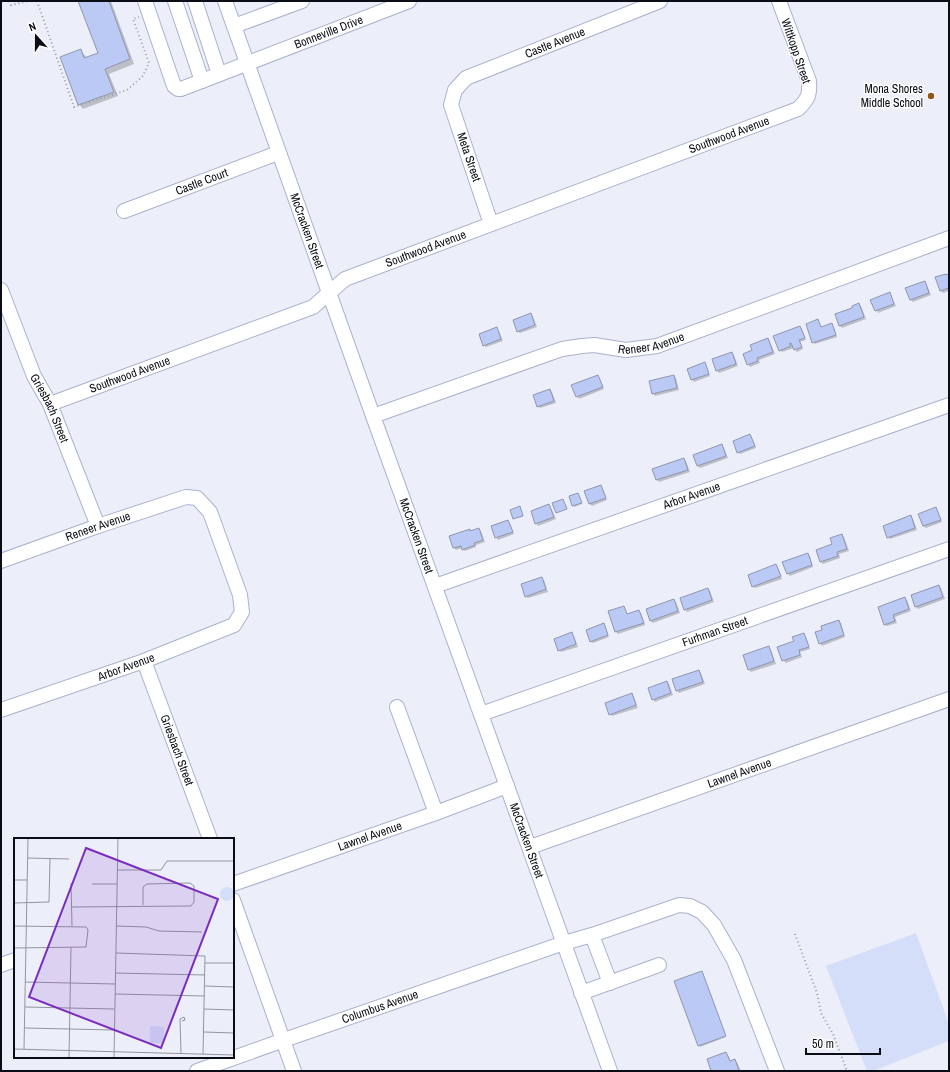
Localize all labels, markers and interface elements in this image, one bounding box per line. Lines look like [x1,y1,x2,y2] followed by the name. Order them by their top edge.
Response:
[292,12,365,53] street label: Bonneville Drive
[16,16,56,56] north arrow
[777,16,815,86] street label: Wittkopp Street
[27,19,38,34] text: N
[522,24,587,62] street label: Castle Avenue
[861,81,923,111] place label: Mona Shores Middle School
[926,91,936,101] marker: Mona Shores Middle School
[686,113,772,157] street label: Southwood Avenue
[453,130,485,184] street label: Meta Street
[173,165,230,199] street label: Castle Court
[286,191,328,271] street label: McCracken Street
[383,226,468,271] street label: Southwood Avenue
[617,329,686,358] street label: Reneer Avenue
[87,352,172,397] street label: Southwood Avenue
[26,371,73,445] street label: Griesbach Street
[660,478,722,513] street label: Arbor Avenue
[395,496,437,576] street label: McCracken Street
[63,508,133,545] street label: Reneer Avenue
[680,613,750,650] street label: Furhman Street
[94,649,157,685] street label: Arbor Avenue
[157,712,198,788] street label: Griesbach Street
[705,754,773,792] street label: Lawnel Avenue
[506,801,548,881] street label: McCracken Street
[336,818,404,855] street label: Lawnel Avenue
[14,838,234,1058] inset map
[340,986,420,1027] street label: Columbus Avenue
[806,1030,880,1056] scale bar
[812,1036,834,1052] text: 50 m

